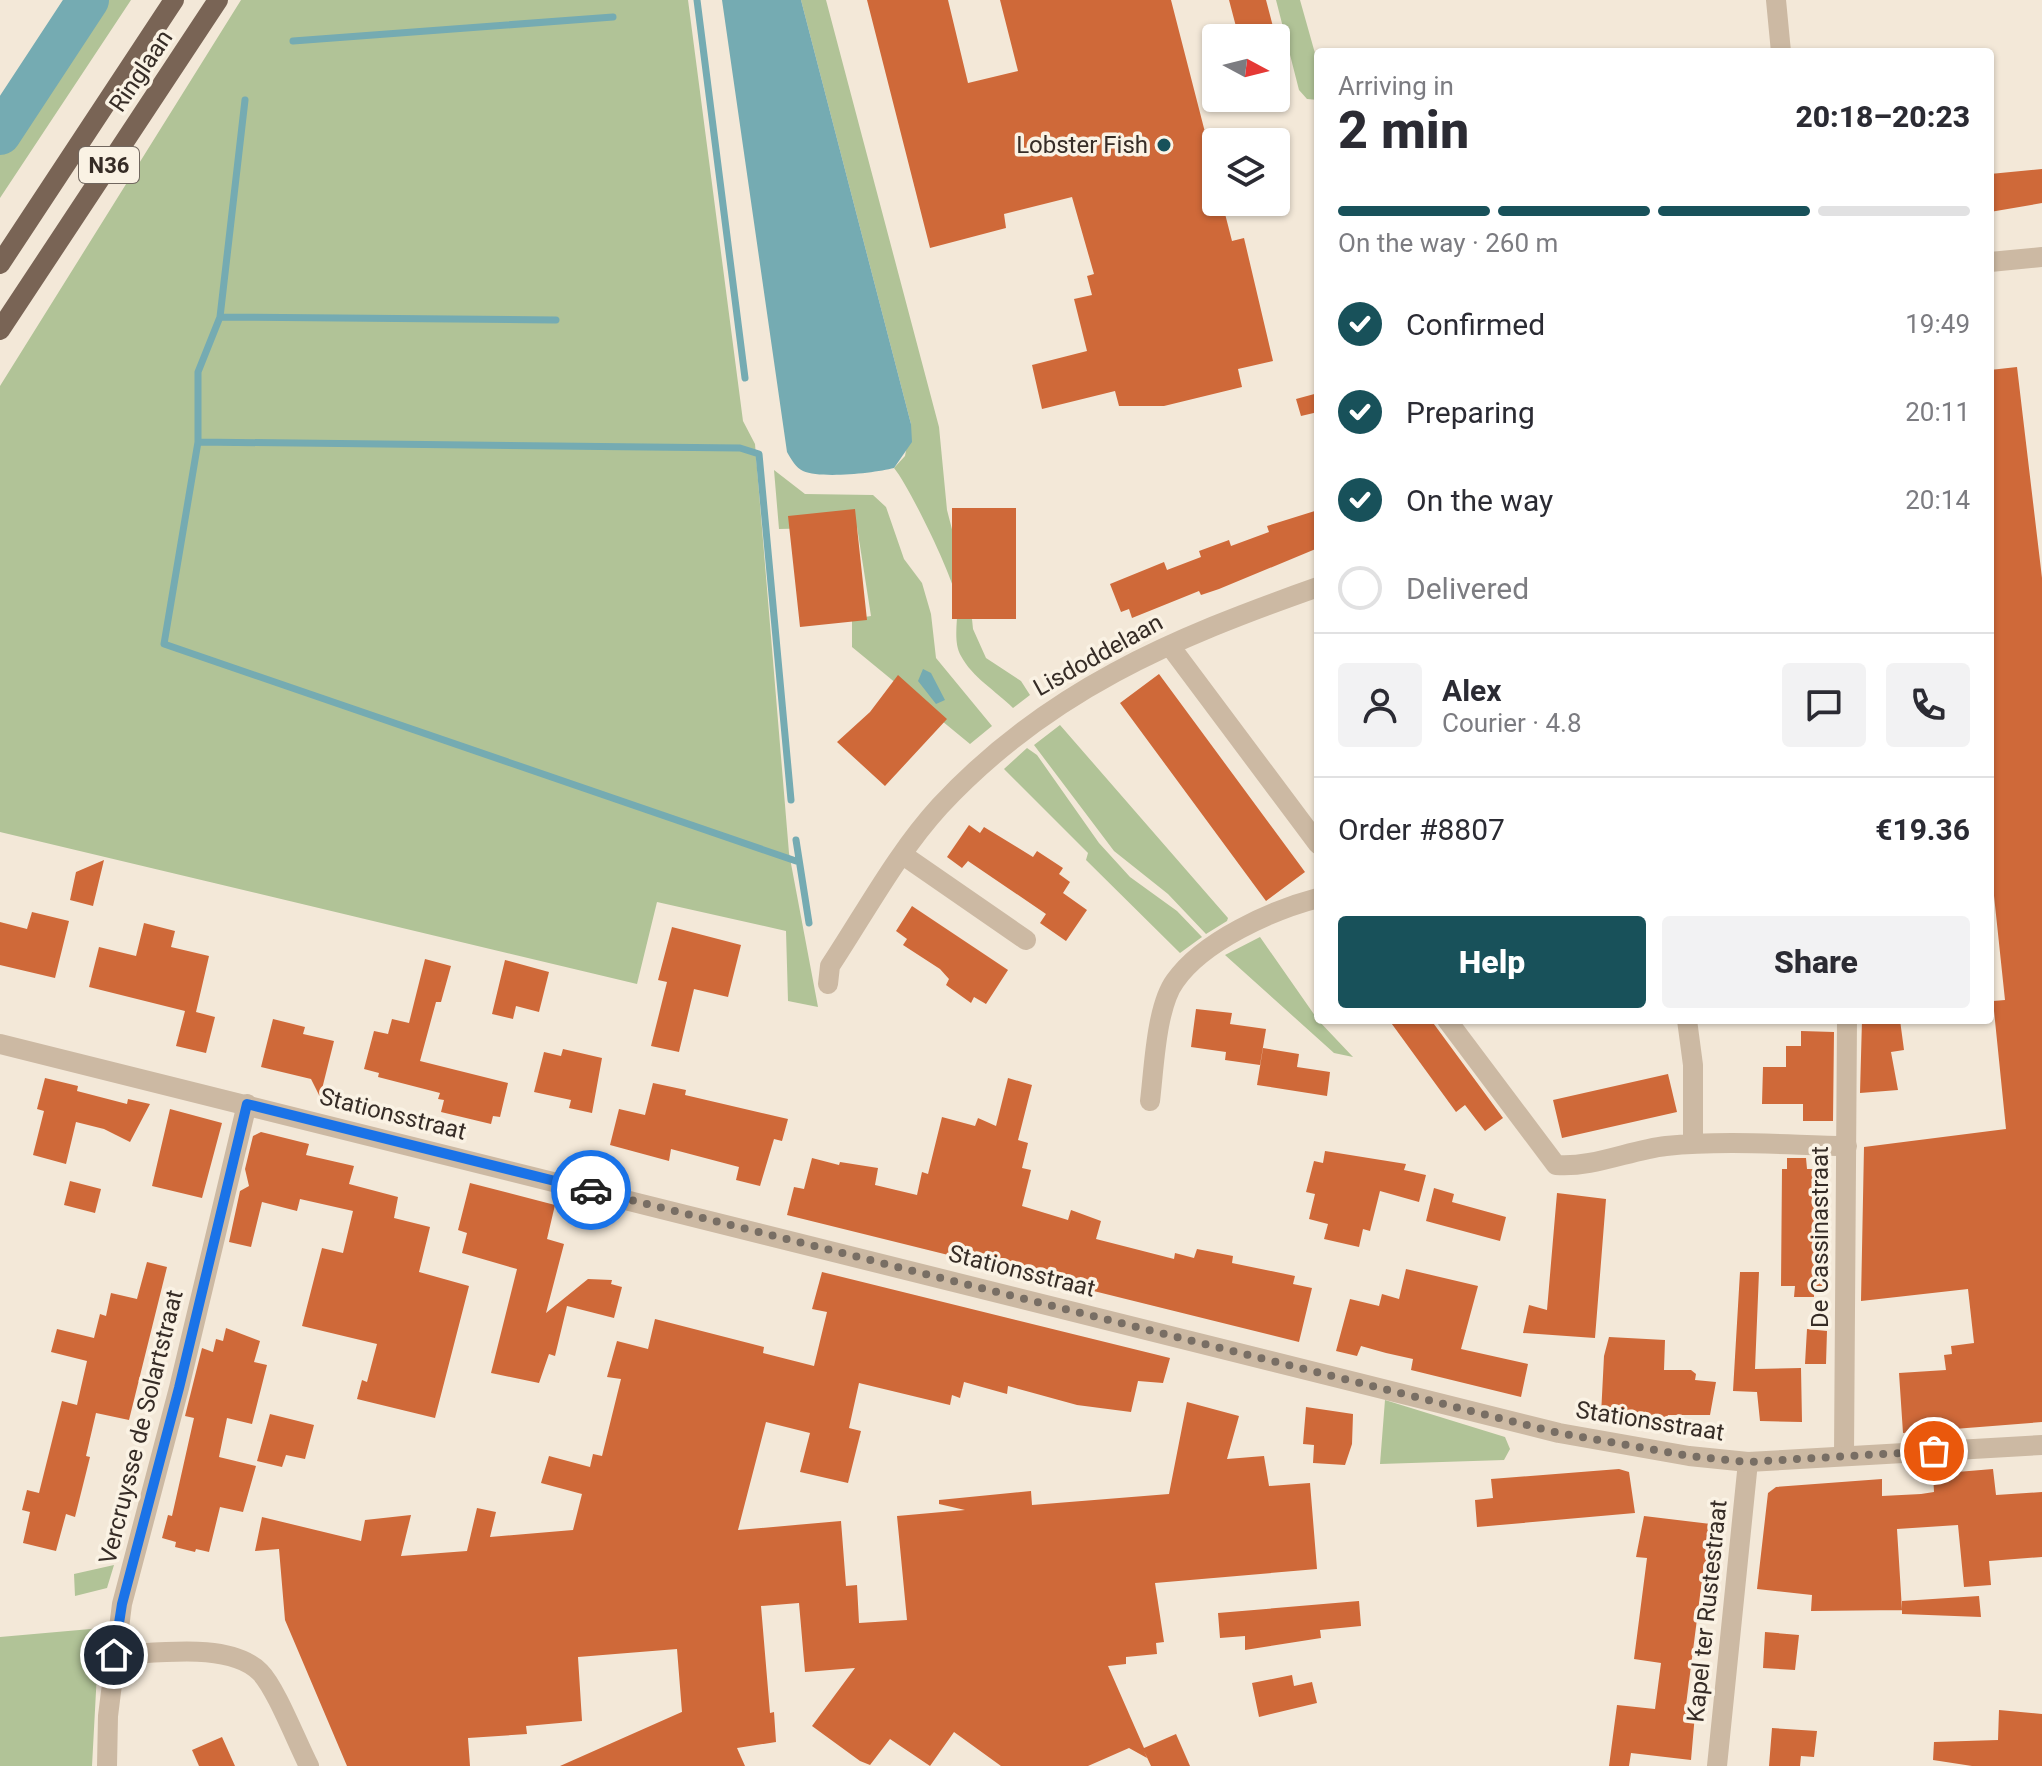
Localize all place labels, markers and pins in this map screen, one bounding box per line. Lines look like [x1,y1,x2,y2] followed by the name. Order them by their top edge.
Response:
[1016,131,1148,159] place label: Lobster Fish
[1155,136,1173,154] marker: Lobster Fish
[1900,1417,1968,1485] pin
[80,1621,148,1689] pin

